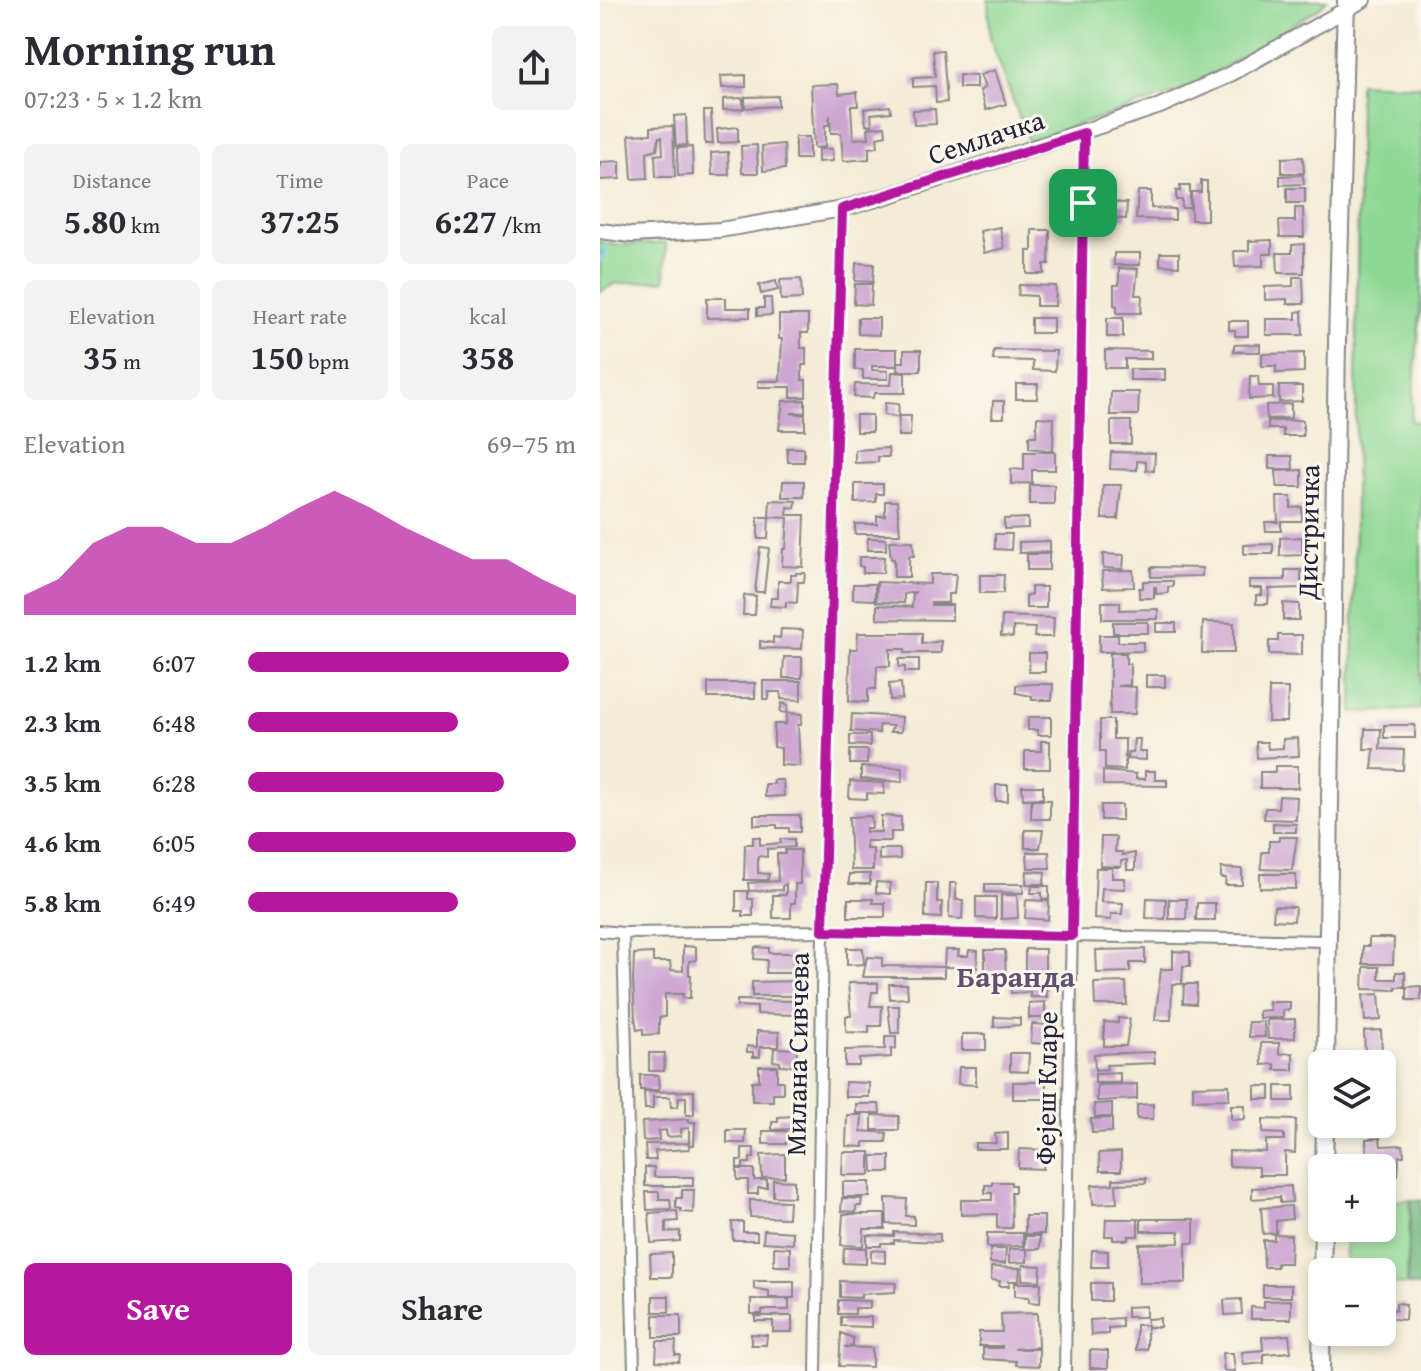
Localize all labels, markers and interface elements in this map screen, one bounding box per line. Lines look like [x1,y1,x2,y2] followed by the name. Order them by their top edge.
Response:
[24,17,275,81] text: Morning run
[492,26,576,110] button: share
[24,79,202,118] text: 07:23 · 5 × 1.2 km
[922,98,1050,175] street label: Семлачка
[73,164,151,196] text: Distance
[277,164,323,196] text: Time
[467,164,509,196] text: Pace
[1049,169,1117,237] pin
[1061,181,1105,225] icon: arrive
[64,196,126,245] text: 5.80
[260,196,340,245] text: 37:25
[435,196,497,245] text: 6:27
[126,209,160,241] text: km
[497,209,541,241] text: /km
[69,300,155,332] text: Elevation
[253,300,347,332] text: Heart rate
[469,300,507,332] text: kcal
[83,332,118,381] text: 35
[251,332,303,381] text: 150
[462,332,514,381] text: 358
[118,345,141,377] text: m
[303,345,349,377] text: bpm
[24,424,126,463] text: Elevation
[487,424,576,463] text: 69–75 m
[1286,463,1329,601] street label: Дистричка
[24,643,101,682] text: 1.2 km
[152,643,196,682] text: 6:07
[24,703,101,742] text: 2.3 km
[152,703,196,742] text: 6:48
[24,763,101,802] text: 3.5 km
[152,763,196,802] text: 6:28
[24,823,101,862] text: 4.6 km
[152,823,196,862] text: 6:05
[24,883,101,922] text: 5.8 km
[152,883,196,922] text: 6:49
[774,951,819,1156] street label: Милана Сивчева
[957,954,1076,998] district label: Баранда
[1024,1011,1067,1165] street label: Фејеш Кларе
[1308,1050,1396,1346] map controls
[1308,1050,1396,1138] button: layers
[1308,1154,1396,1242] button: +
[1308,1258,1396,1346] button: −
[24,1263,292,1355] button: Save
[308,1263,576,1355] button: Share

